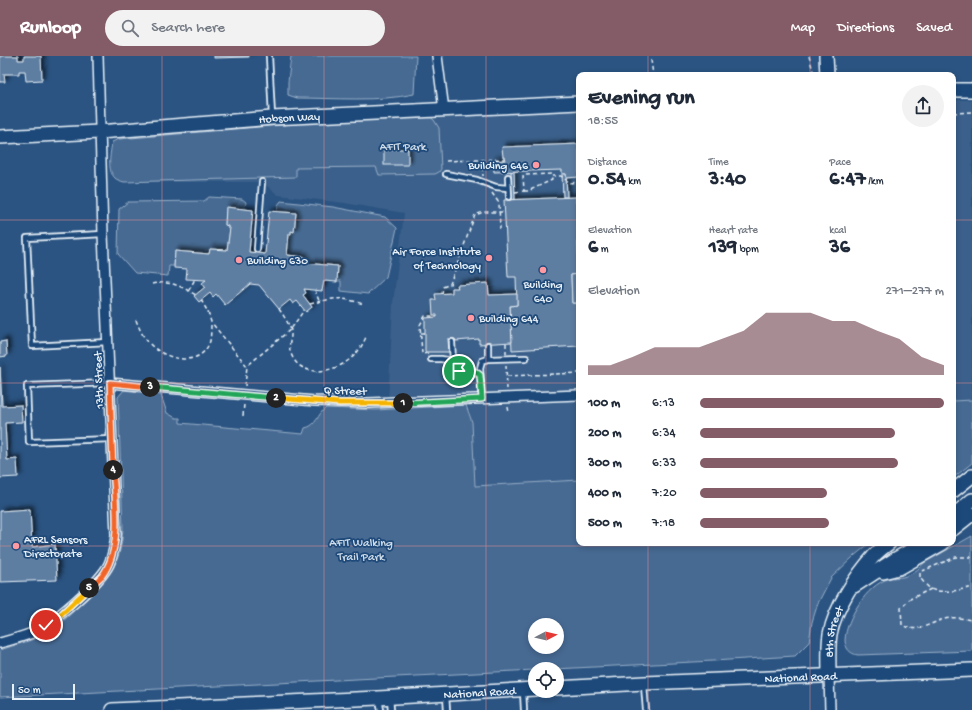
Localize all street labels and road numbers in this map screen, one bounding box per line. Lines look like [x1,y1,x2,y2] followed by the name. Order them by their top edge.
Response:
[258,111,320,128] street label: Hobson Way
[92,350,108,410] street label: 13th Street
[323,384,368,400] street label: Q Street
[824,603,848,657] street label: 8th Street
[764,670,838,687] street label: National Road
[443,685,517,703] street label: National Road

